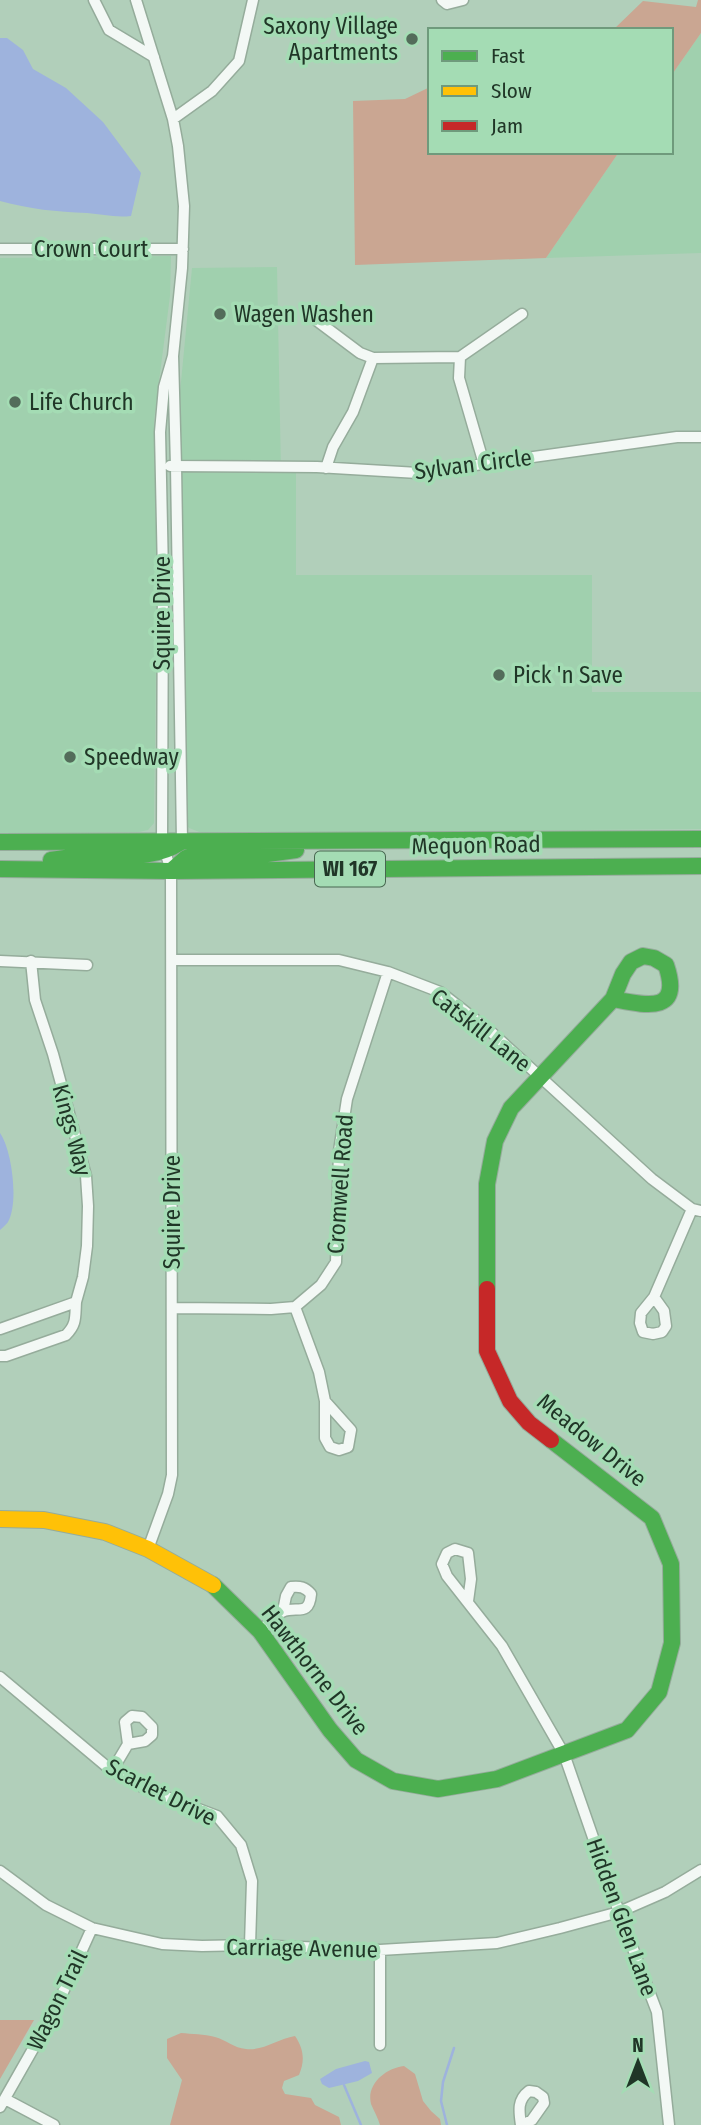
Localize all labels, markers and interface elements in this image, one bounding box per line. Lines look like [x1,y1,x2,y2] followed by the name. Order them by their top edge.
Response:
[263,12,398,66] place label: Saxony Village Apartments
[428,28,673,154] legend
[404,31,420,47] marker: Saxony Village Apartments
[491,43,525,69] text: Fast
[491,78,532,104] text: Slow
[491,113,523,139] text: Jam
[34,235,149,263] street label: Crown Court
[234,300,374,328] place label: Wagen Washen
[212,306,228,322] marker: Wagen Washen
[29,388,134,416] place label: Life Church
[7,394,23,410] marker: Life Church
[413,443,533,485] street label: Sylvan Circle
[148,556,176,670] street label: Squire Drive
[513,661,623,689] place label: Pick 'n Save
[491,667,507,683] marker: Pick 'n Save
[84,743,179,771] place label: Speedway
[62,749,78,765] marker: Speedway
[411,830,541,860] street label: Mequon Road
[315,852,385,886] road number: WI 167
[426,982,536,1078] street label: Catskill Lane
[46,1081,98,1180] street label: Kings Way
[321,1113,359,1255] street label: Cromwell Road
[158,1155,186,1269] street label: Squire Drive
[532,1387,652,1493] street label: Meadow Drive
[255,1599,375,1741] street label: Hawthorne Drive
[102,1752,220,1832] street label: Scarlet Drive
[580,1834,664,2000] street label: Hidden Glen Lane
[226,1933,378,1963] street label: Carriage Avenue
[21,1945,93,2055] street label: Wagon Trail
[603,2027,673,2097] north arrow
[632,2034,644,2057] text: N

